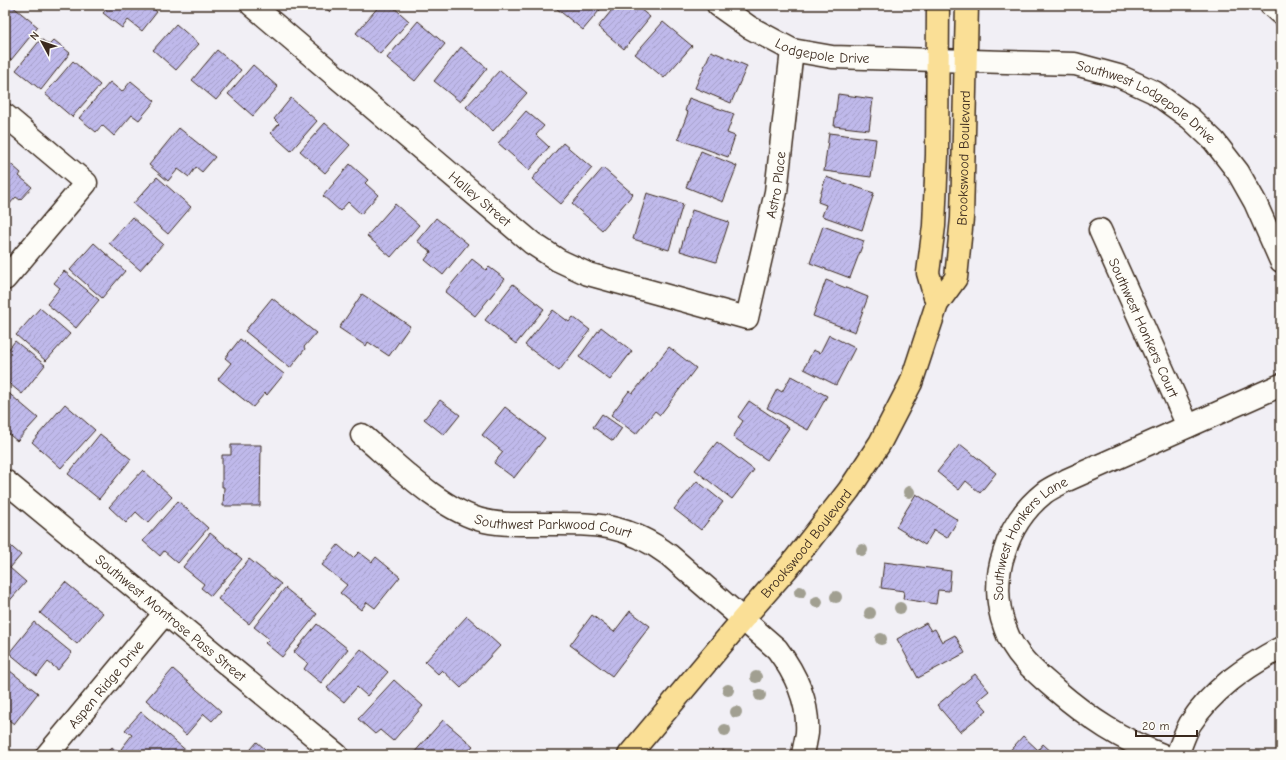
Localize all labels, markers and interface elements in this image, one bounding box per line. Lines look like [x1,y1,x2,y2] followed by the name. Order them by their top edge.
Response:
[22,22,62,62] north arrow
[27,29,42,43] text: N
[772,35,870,67] street label: Lodgepole Drive
[1074,57,1219,147] street label: Southwest Lodgepole Drive
[953,90,974,226] street label: Brookswood Boulevard
[762,151,790,220] street label: Astro Place
[445,168,515,231] street label: Halley Street
[1105,255,1182,401] street label: Southwest Honkers Court
[990,473,1071,601] street label: Southwest Honkers Lane
[757,486,856,602] street label: Brookswood Boulevard
[472,510,635,542] street label: Southwest Parkwood Court
[92,551,250,686] street label: Southwest Montrose Pass Street
[65,637,148,732] street label: Aspen Ridge Drive
[1136,712,1197,738] scale bar
[1142,719,1170,733] text: 20 m

